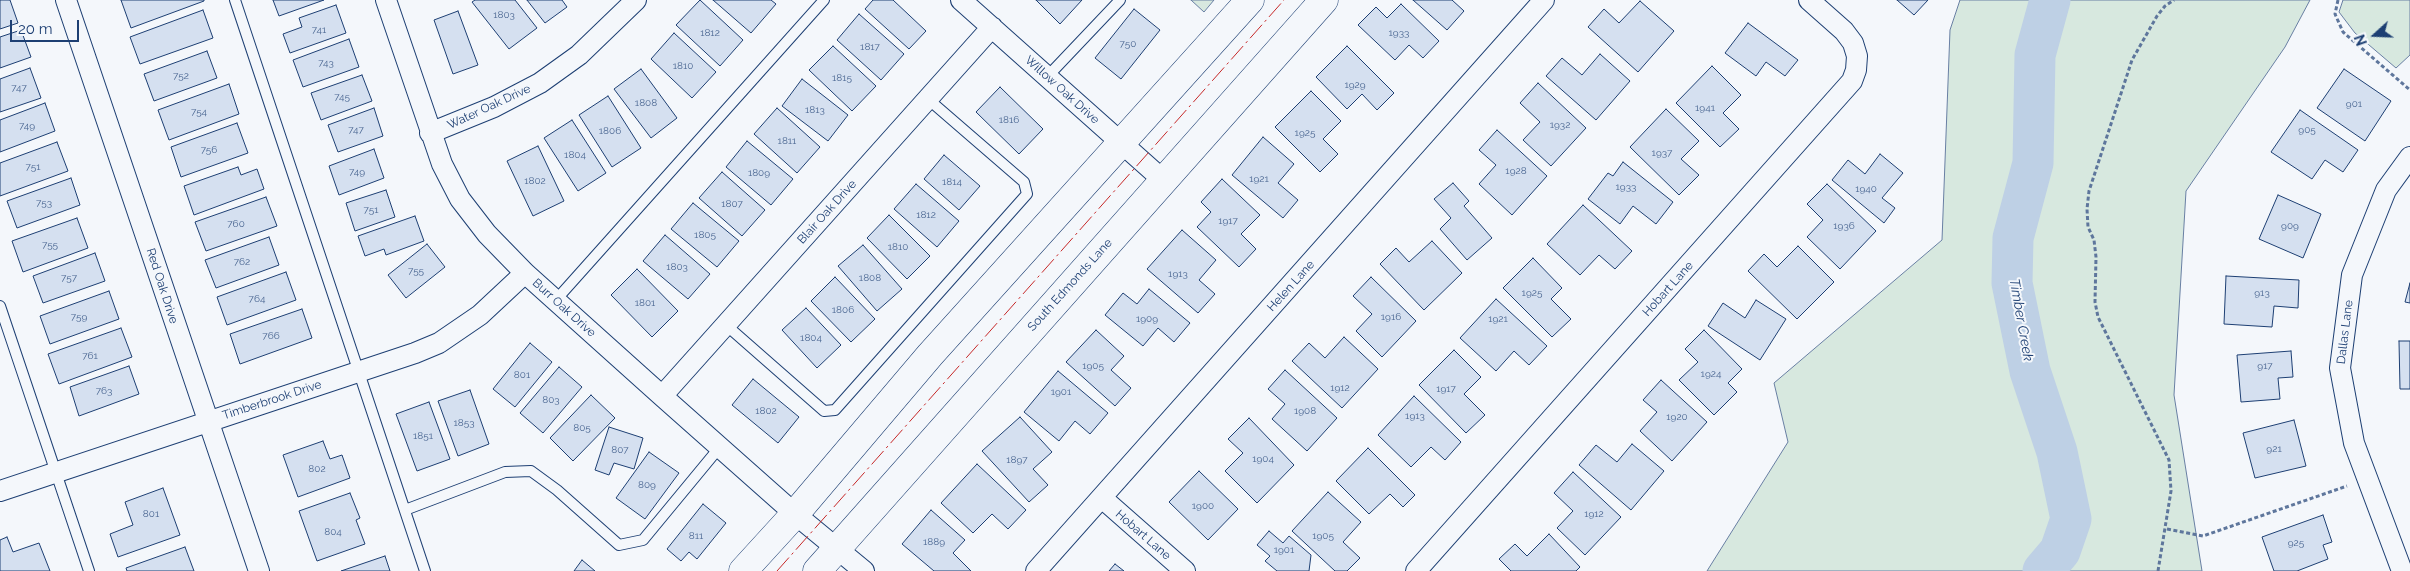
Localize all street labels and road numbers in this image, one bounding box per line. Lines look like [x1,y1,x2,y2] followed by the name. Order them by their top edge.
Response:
[1022,53,1102,127] street label: Willow Oak Drive
[445,81,533,133] street label: Water Oak Drive
[794,177,860,247] street label: Blair Oak Drive
[1025,236,1115,334] street label: South Edmonds Lane
[143,246,181,326] street label: Red Oak Drive
[1264,257,1318,315] street label: Helen Lane
[1640,259,1696,319] street label: Hobart Lane
[529,276,599,340] street label: Burr Oak Drive
[2334,299,2356,365] street label: Dallas Lane
[221,377,323,423] street label: Timberbrook Drive
[1112,507,1174,563] street label: Hobart Lane

